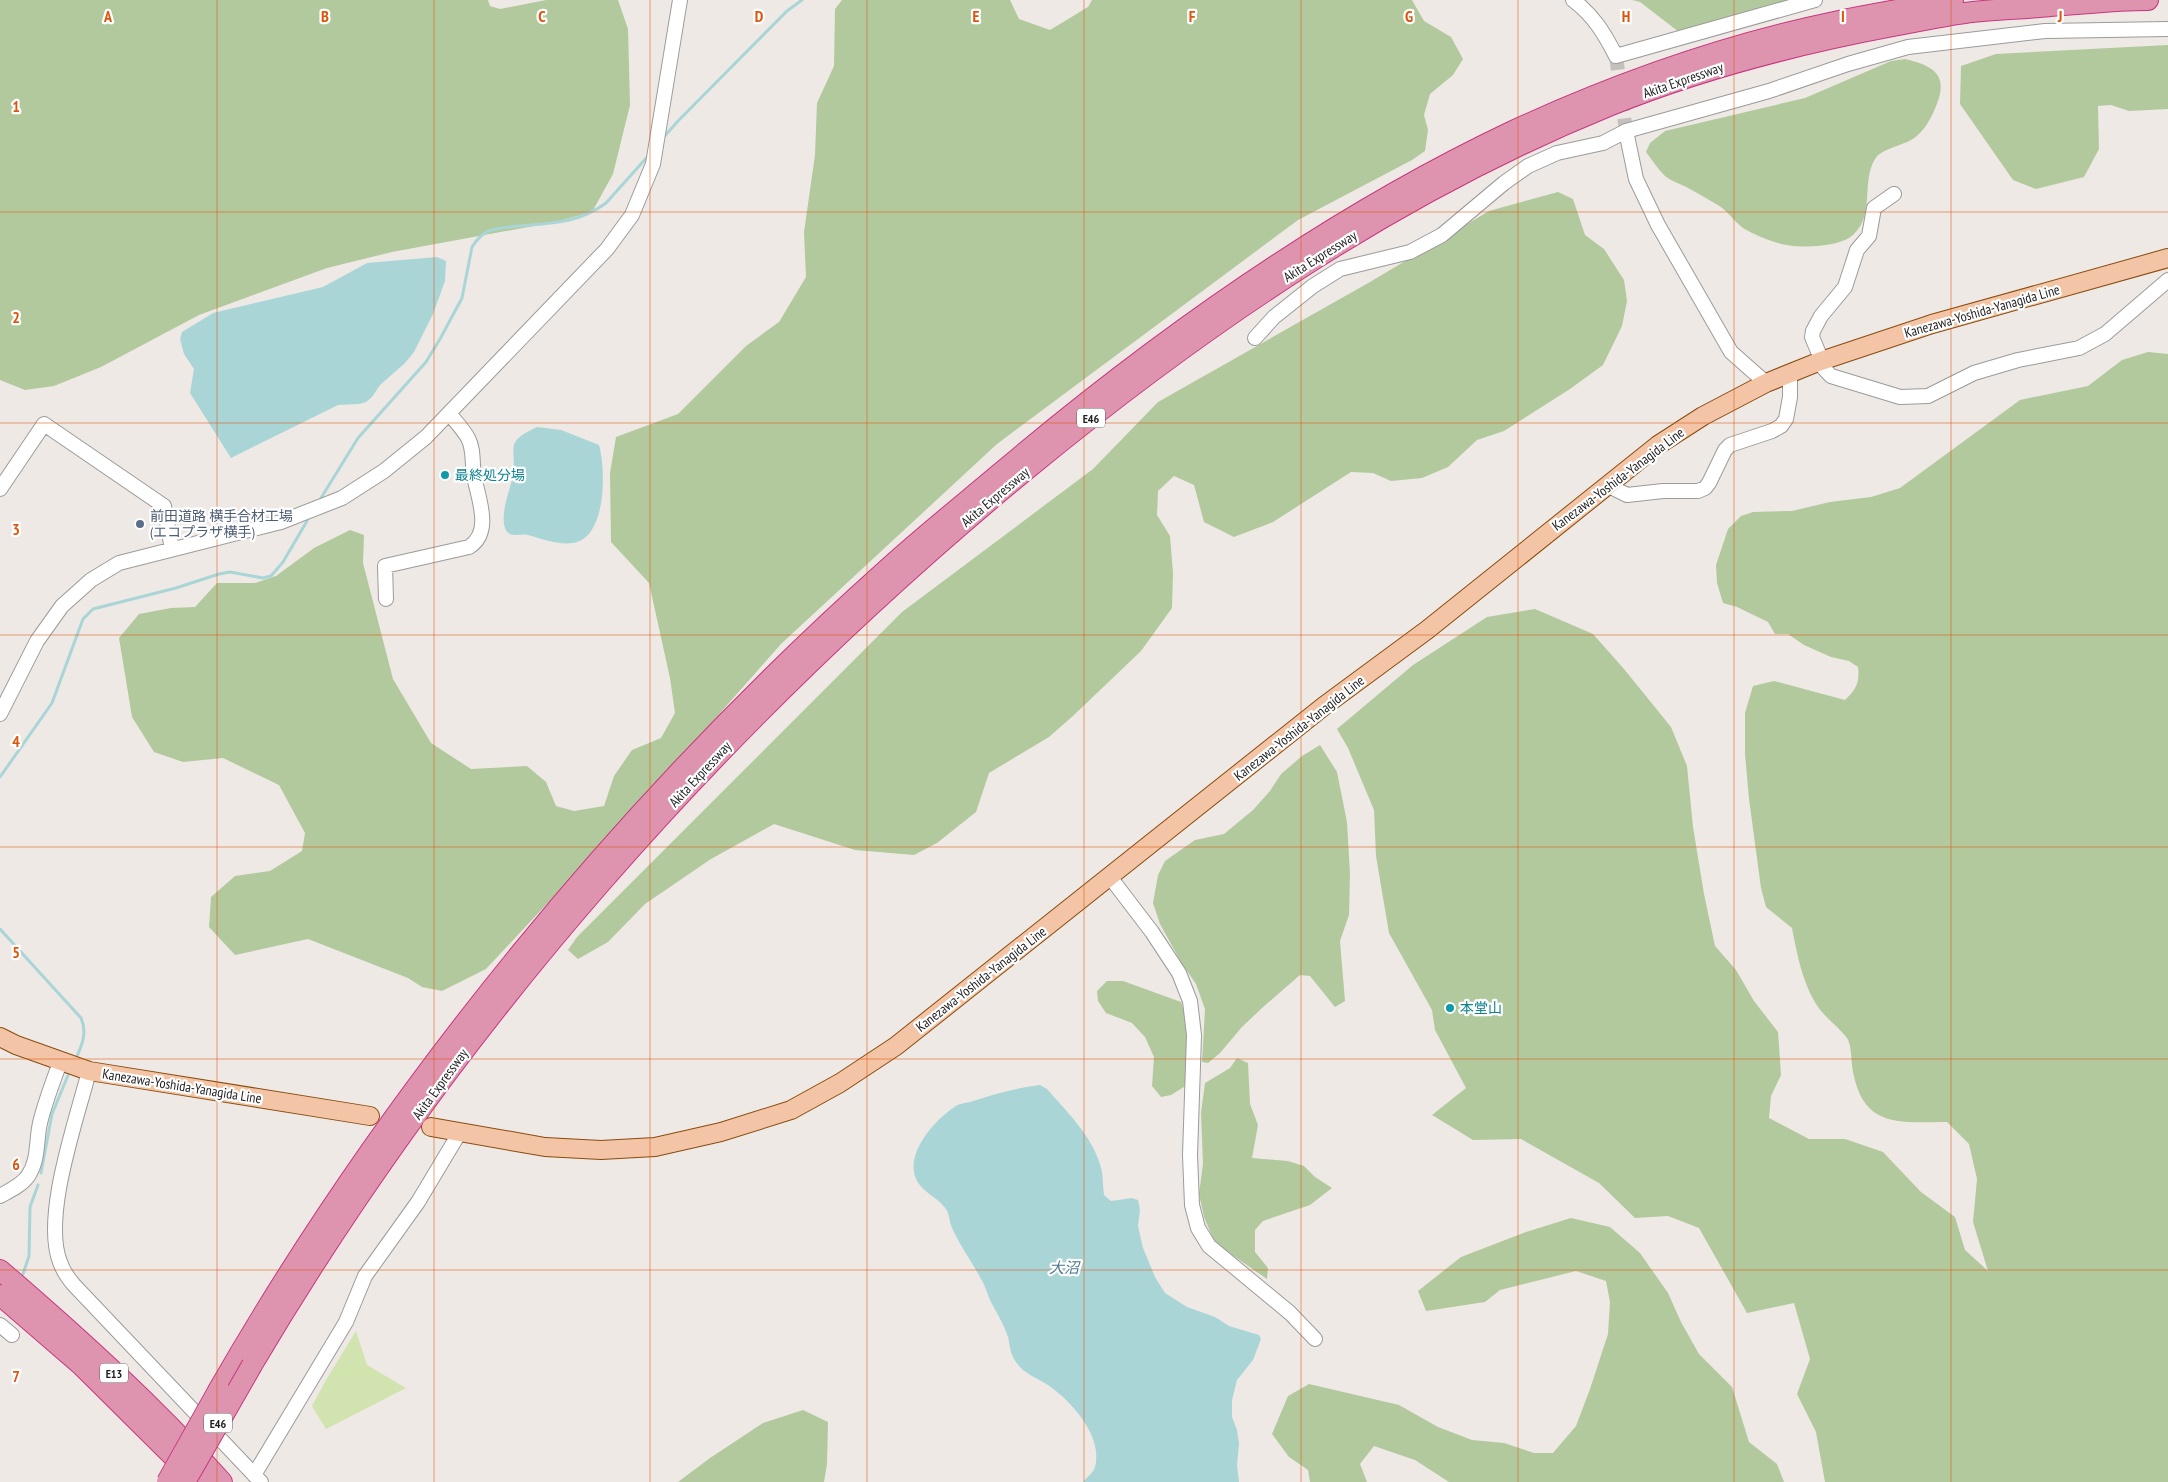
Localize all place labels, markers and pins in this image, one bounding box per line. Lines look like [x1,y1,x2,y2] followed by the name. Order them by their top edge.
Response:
[455,466,525,484] place label: 最終処分場
[439,469,451,481] marker: 最終処分場
[150,507,293,541] place label: 前田道路 横手合材工場 (エコプラザ横手)
[134,518,146,530] marker: 前田道路 横手合材工場 (エコプラザ横手)
[1460,999,1502,1017] place label: 本堂山
[1444,1002,1456,1014] marker: 本堂山

